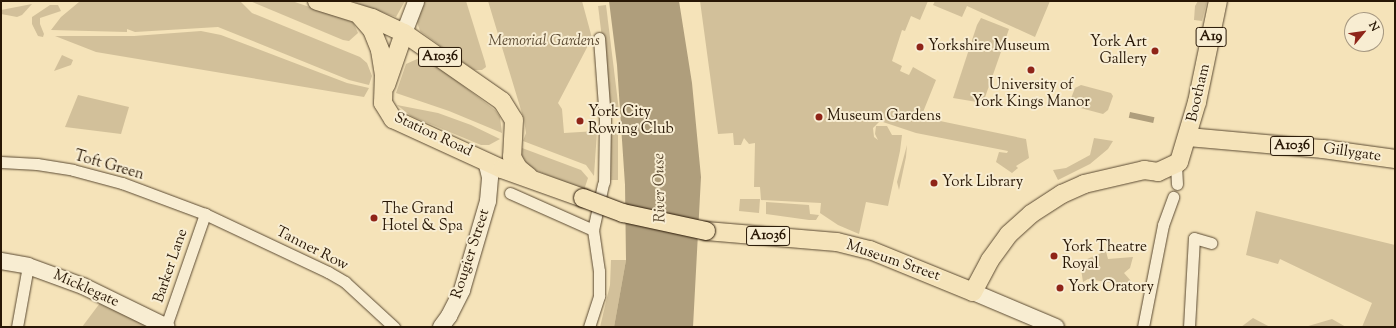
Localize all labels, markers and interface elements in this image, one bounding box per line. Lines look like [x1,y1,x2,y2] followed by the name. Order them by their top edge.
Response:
[1344,12,1384,52] north arrow
[1364,19,1383,34] text: N
[1195,25,1227,49] road number: A19
[488,33,600,51] park label: Memorial Gardens
[1090,33,1147,68] place label: York Art Gallery
[928,38,1050,56] place label: Yorkshire Museum
[915,42,925,52] marker: Yorkshire Museum
[418,45,462,69] road number: A1036
[1150,46,1160,56] marker: York Art Gallery
[1184,62,1214,124] street label: Bootham
[1026,65,1036,75] marker: University of York Kings Manor
[972,76,1090,111] place label: University of York Kings Manor
[588,103,674,138] place label: York City Rowing Club
[827,108,941,126] place label: Museum Gardens
[391,109,475,161] street label: Station Road
[814,112,824,122] marker: Museum Gardens
[575,116,585,126] marker: York City Rowing Club
[1270,134,1314,158] road number: A1036
[1322,140,1382,166] street label: Gillygate
[72,147,146,185] street label: Toft Green
[651,153,671,223] water label: River Ouse
[942,174,1023,192] place label: York Library
[929,178,939,188] marker: York Library
[382,200,463,235] place label: The Grand Hotel & Spa
[448,207,494,301] street label: Rougier Street
[369,213,379,223] marker: The Grand Hotel & Spa
[273,223,351,275] street label: Tanner Row
[746,224,790,248] road number: A1036
[150,227,192,305] street label: Barker Lane
[844,237,942,285] street label: Museum Street
[1062,238,1147,273] place label: York Theatre Royal
[1049,251,1059,261] marker: York Theatre Royal
[50,267,122,311] street label: Micklegate
[1068,279,1154,297] place label: York Oratory
[1055,283,1065,293] marker: York Oratory

